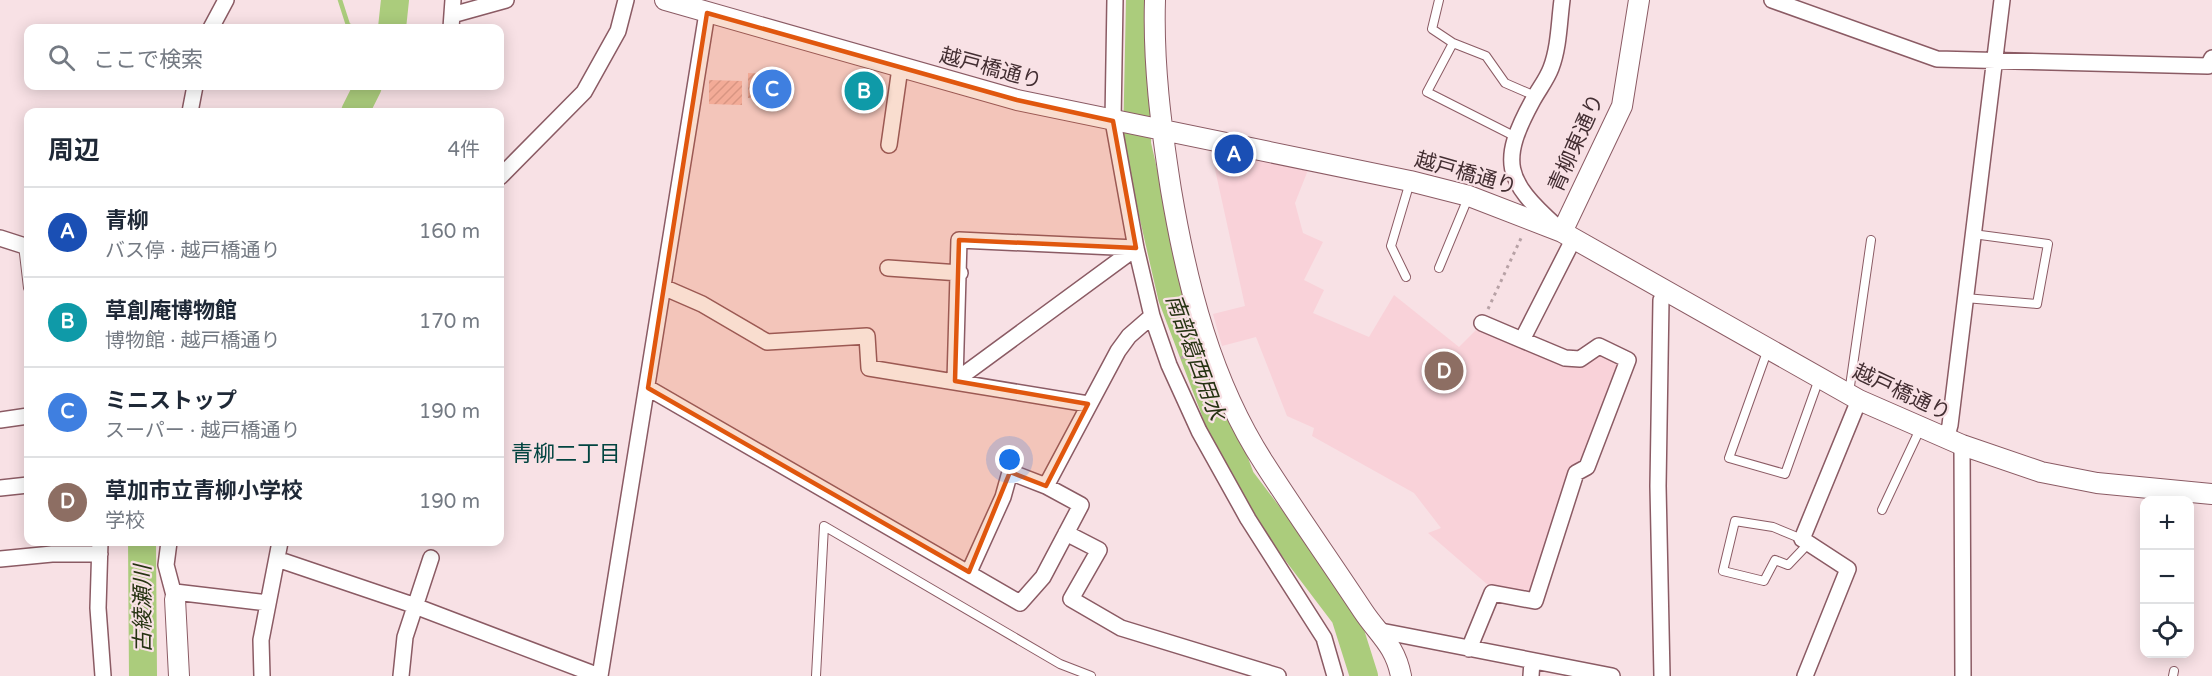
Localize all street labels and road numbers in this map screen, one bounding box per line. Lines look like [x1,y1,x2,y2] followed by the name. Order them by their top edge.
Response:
[937,43,1045,94] street label: 越戸橋通り
[1544,90,1609,196] street label: 青柳東通り
[1412,147,1520,200] street label: 越戸橋通り
[1849,359,1955,426] street label: 越戸橋通り

